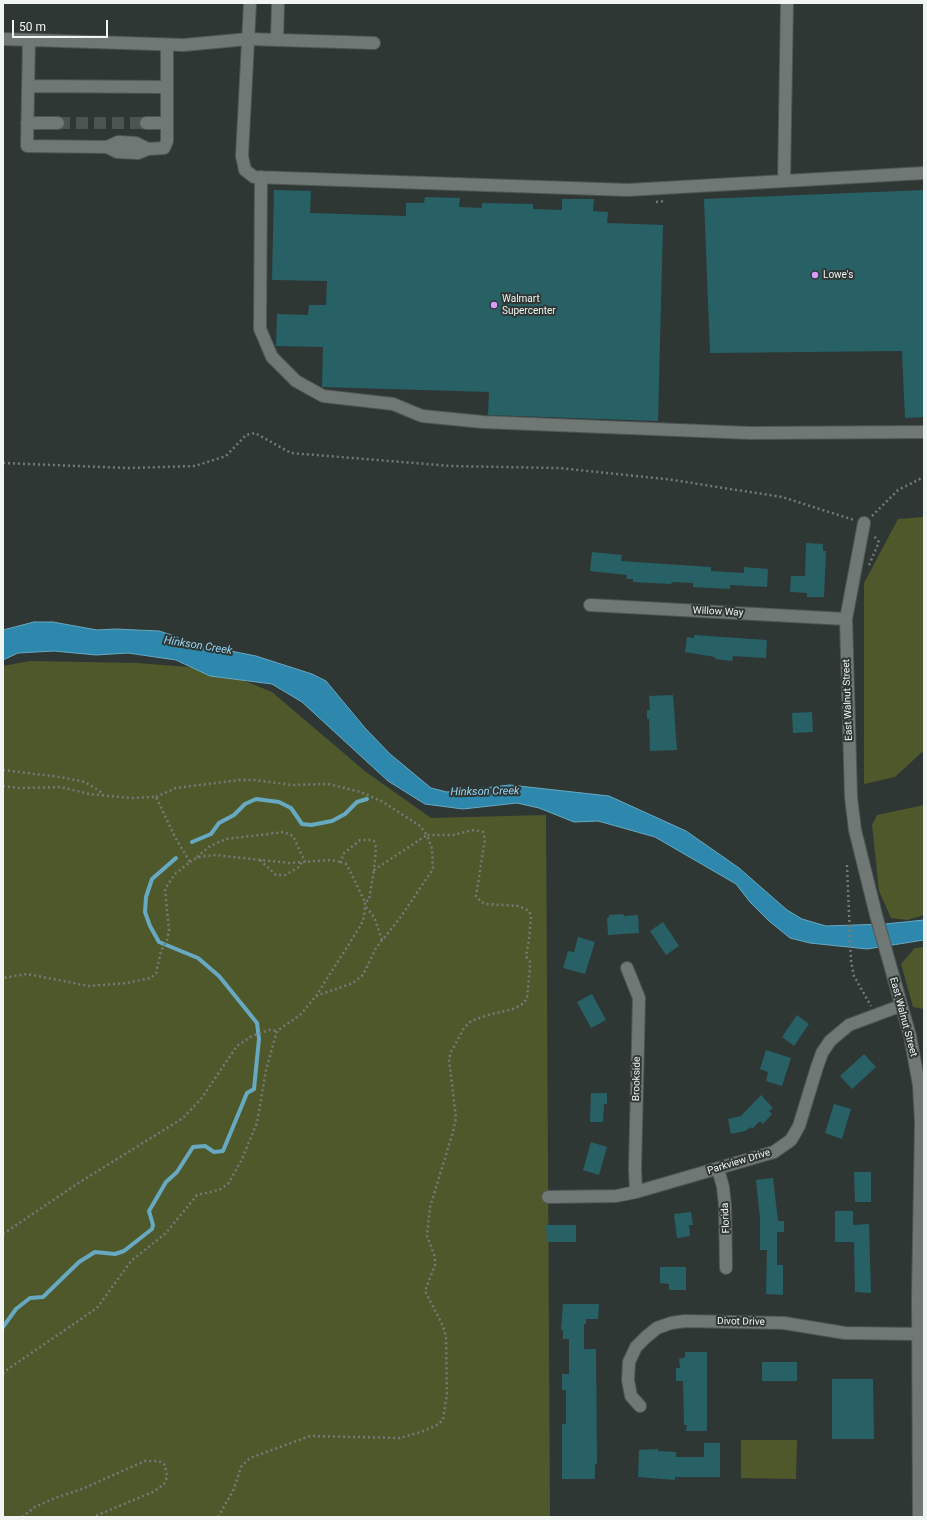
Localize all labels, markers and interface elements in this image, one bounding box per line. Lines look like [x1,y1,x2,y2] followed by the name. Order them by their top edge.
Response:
[14,12,110,38] scale bar
[19,20,46,34] text: 50 m
[823,269,853,281] place label: Lowe's
[810,270,820,280] marker: Lowe's
[502,293,556,316] place label: Walmart Supercenter
[489,300,499,310] marker: Walmart Supercenter
[692,605,744,619] street label: Willow Way
[163,634,233,658] water label: Hinkson Creek
[841,659,855,741] street label: East Walnut Street
[450,785,520,799] water label: Hinkson Creek
[887,976,919,1058] street label: East Walnut Street
[631,1057,643,1101] street label: Brookside
[706,1147,772,1177] street label: Parkview Drive
[719,1202,733,1234] street label: Florida
[717,1316,765,1328] street label: Divot Drive

